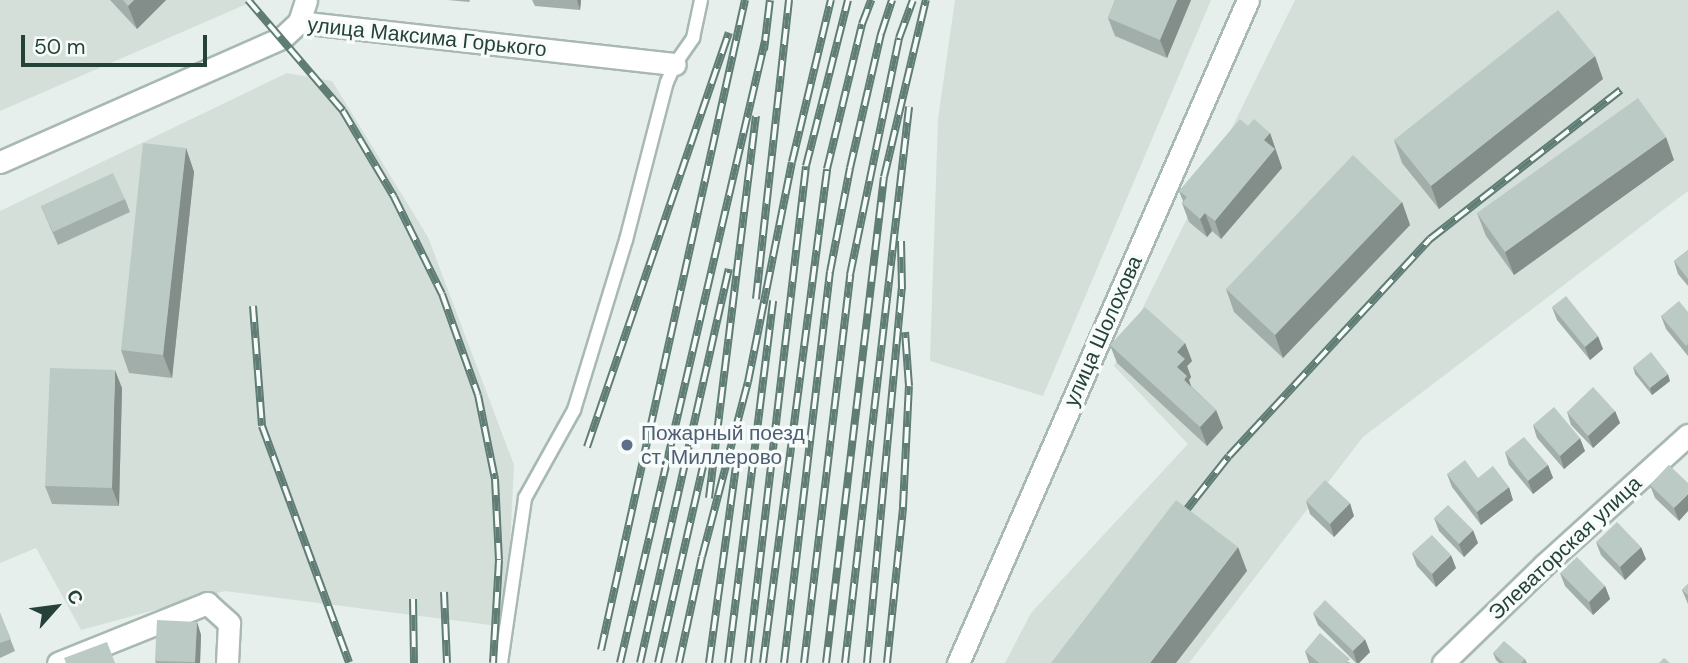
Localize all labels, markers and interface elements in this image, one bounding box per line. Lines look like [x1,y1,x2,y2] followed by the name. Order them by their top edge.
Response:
[306,12,548,62] street label: улица Максима Горького
[24,21,210,65] scale bar
[34,33,85,61] text: 50 m
[1058,252,1148,410] street label: улица Шолохова
[641,420,805,470] place label: Пожарный поезд ст. Миллерово
[619,437,635,453] marker: Пожарный поезд ст. Миллерово
[1483,471,1647,625] street label: Элеваторская улица
[21,572,91,642] north arrow
[61,585,89,609] text: С

